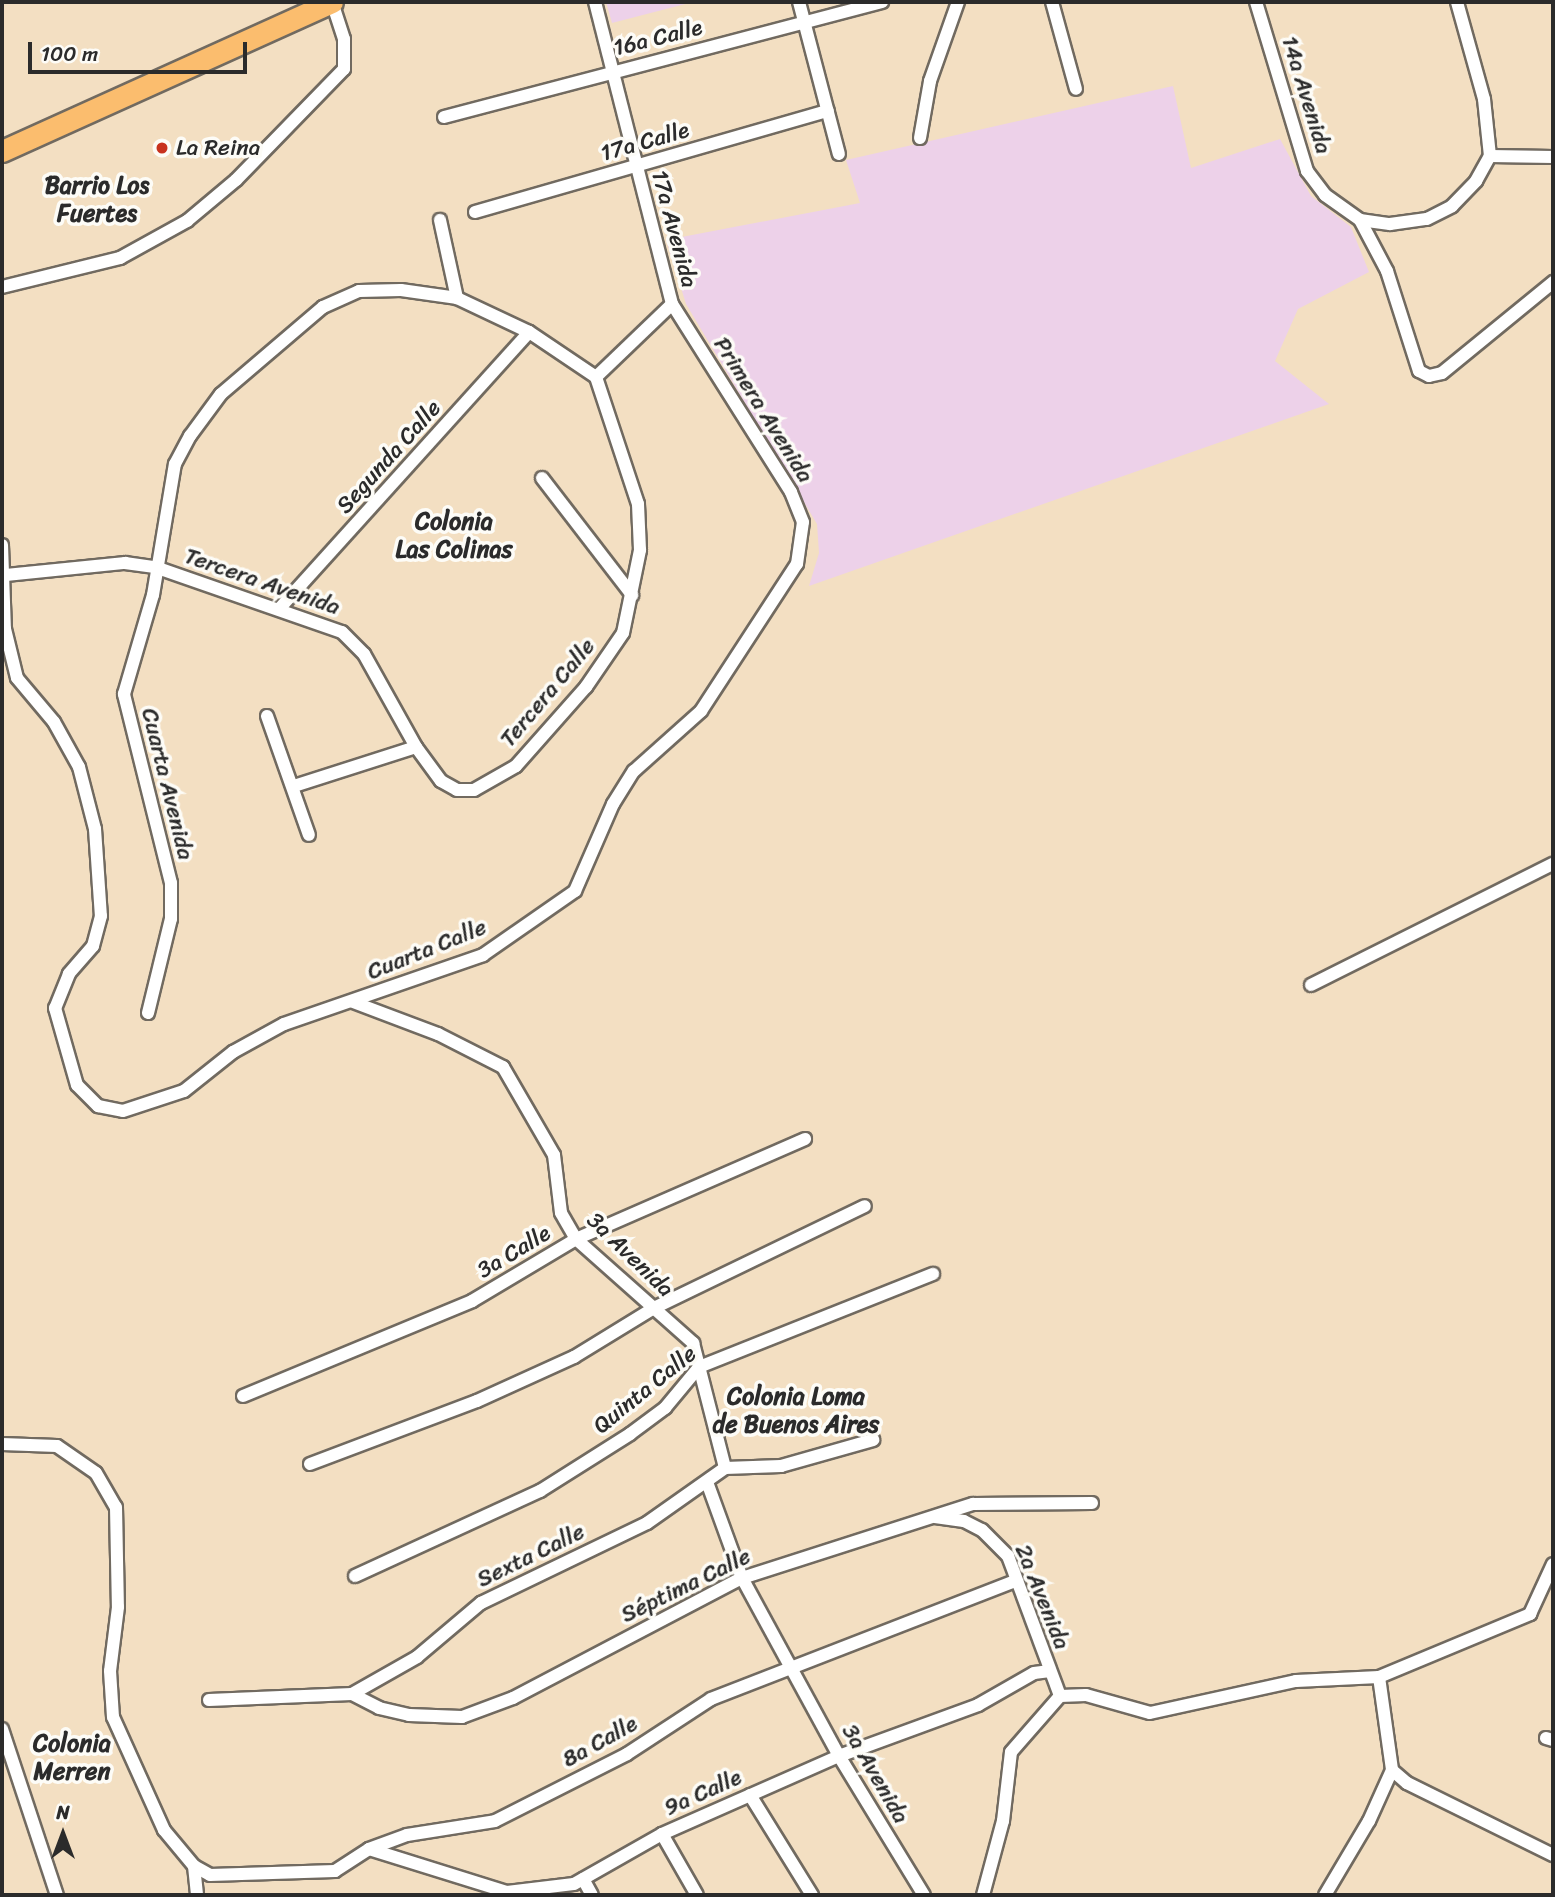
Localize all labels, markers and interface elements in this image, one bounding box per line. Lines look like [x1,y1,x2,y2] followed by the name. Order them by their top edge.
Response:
[610,14,706,62] street label: 16a Calle
[32,28,250,72] scale bar
[1275,33,1337,157] street label: 14a Avenida
[41,35,98,73] text: 100 m
[597,116,693,168] street label: 17a Calle
[176,134,260,162] place label: La Reina
[154,140,170,156] marker: La Reina
[645,167,703,291] street label: 17a Avenida
[44,172,150,228] district label: Barrio Los Fuertes
[707,332,819,488] street label: Primera Avenida
[331,395,447,519] street label: Segunda Calle
[396,508,512,564] district label: Colonia Las Colinas
[181,543,343,621] street label: Tercera Avenida
[495,633,601,753] street label: Tercera Calle
[135,705,199,863] street label: Cuarta Avenida
[363,914,491,986] street label: Cuarta Calle
[581,1207,679,1303] street label: 3a Avenida
[472,1219,556,1285] street label: 3a Calle
[588,1340,702,1440] street label: Quinta Calle
[711,1383,881,1439] district label: Colonia Loma de Buenos Aires
[473,1518,589,1594] street label: Sexta Calle
[1008,1540,1076,1654] street label: 2a Avenida
[617,1543,755,1629] street label: Séptima Calle
[557,1710,643,1774] street label: 8a Calle
[836,1719,914,1829] street label: 3a Avenida
[33,1730,111,1786] district label: Colonia Merren
[660,1764,746,1822] street label: 9a Calle
[56,1796,70,1829] text: N
[28,1799,98,1869] north arrow

